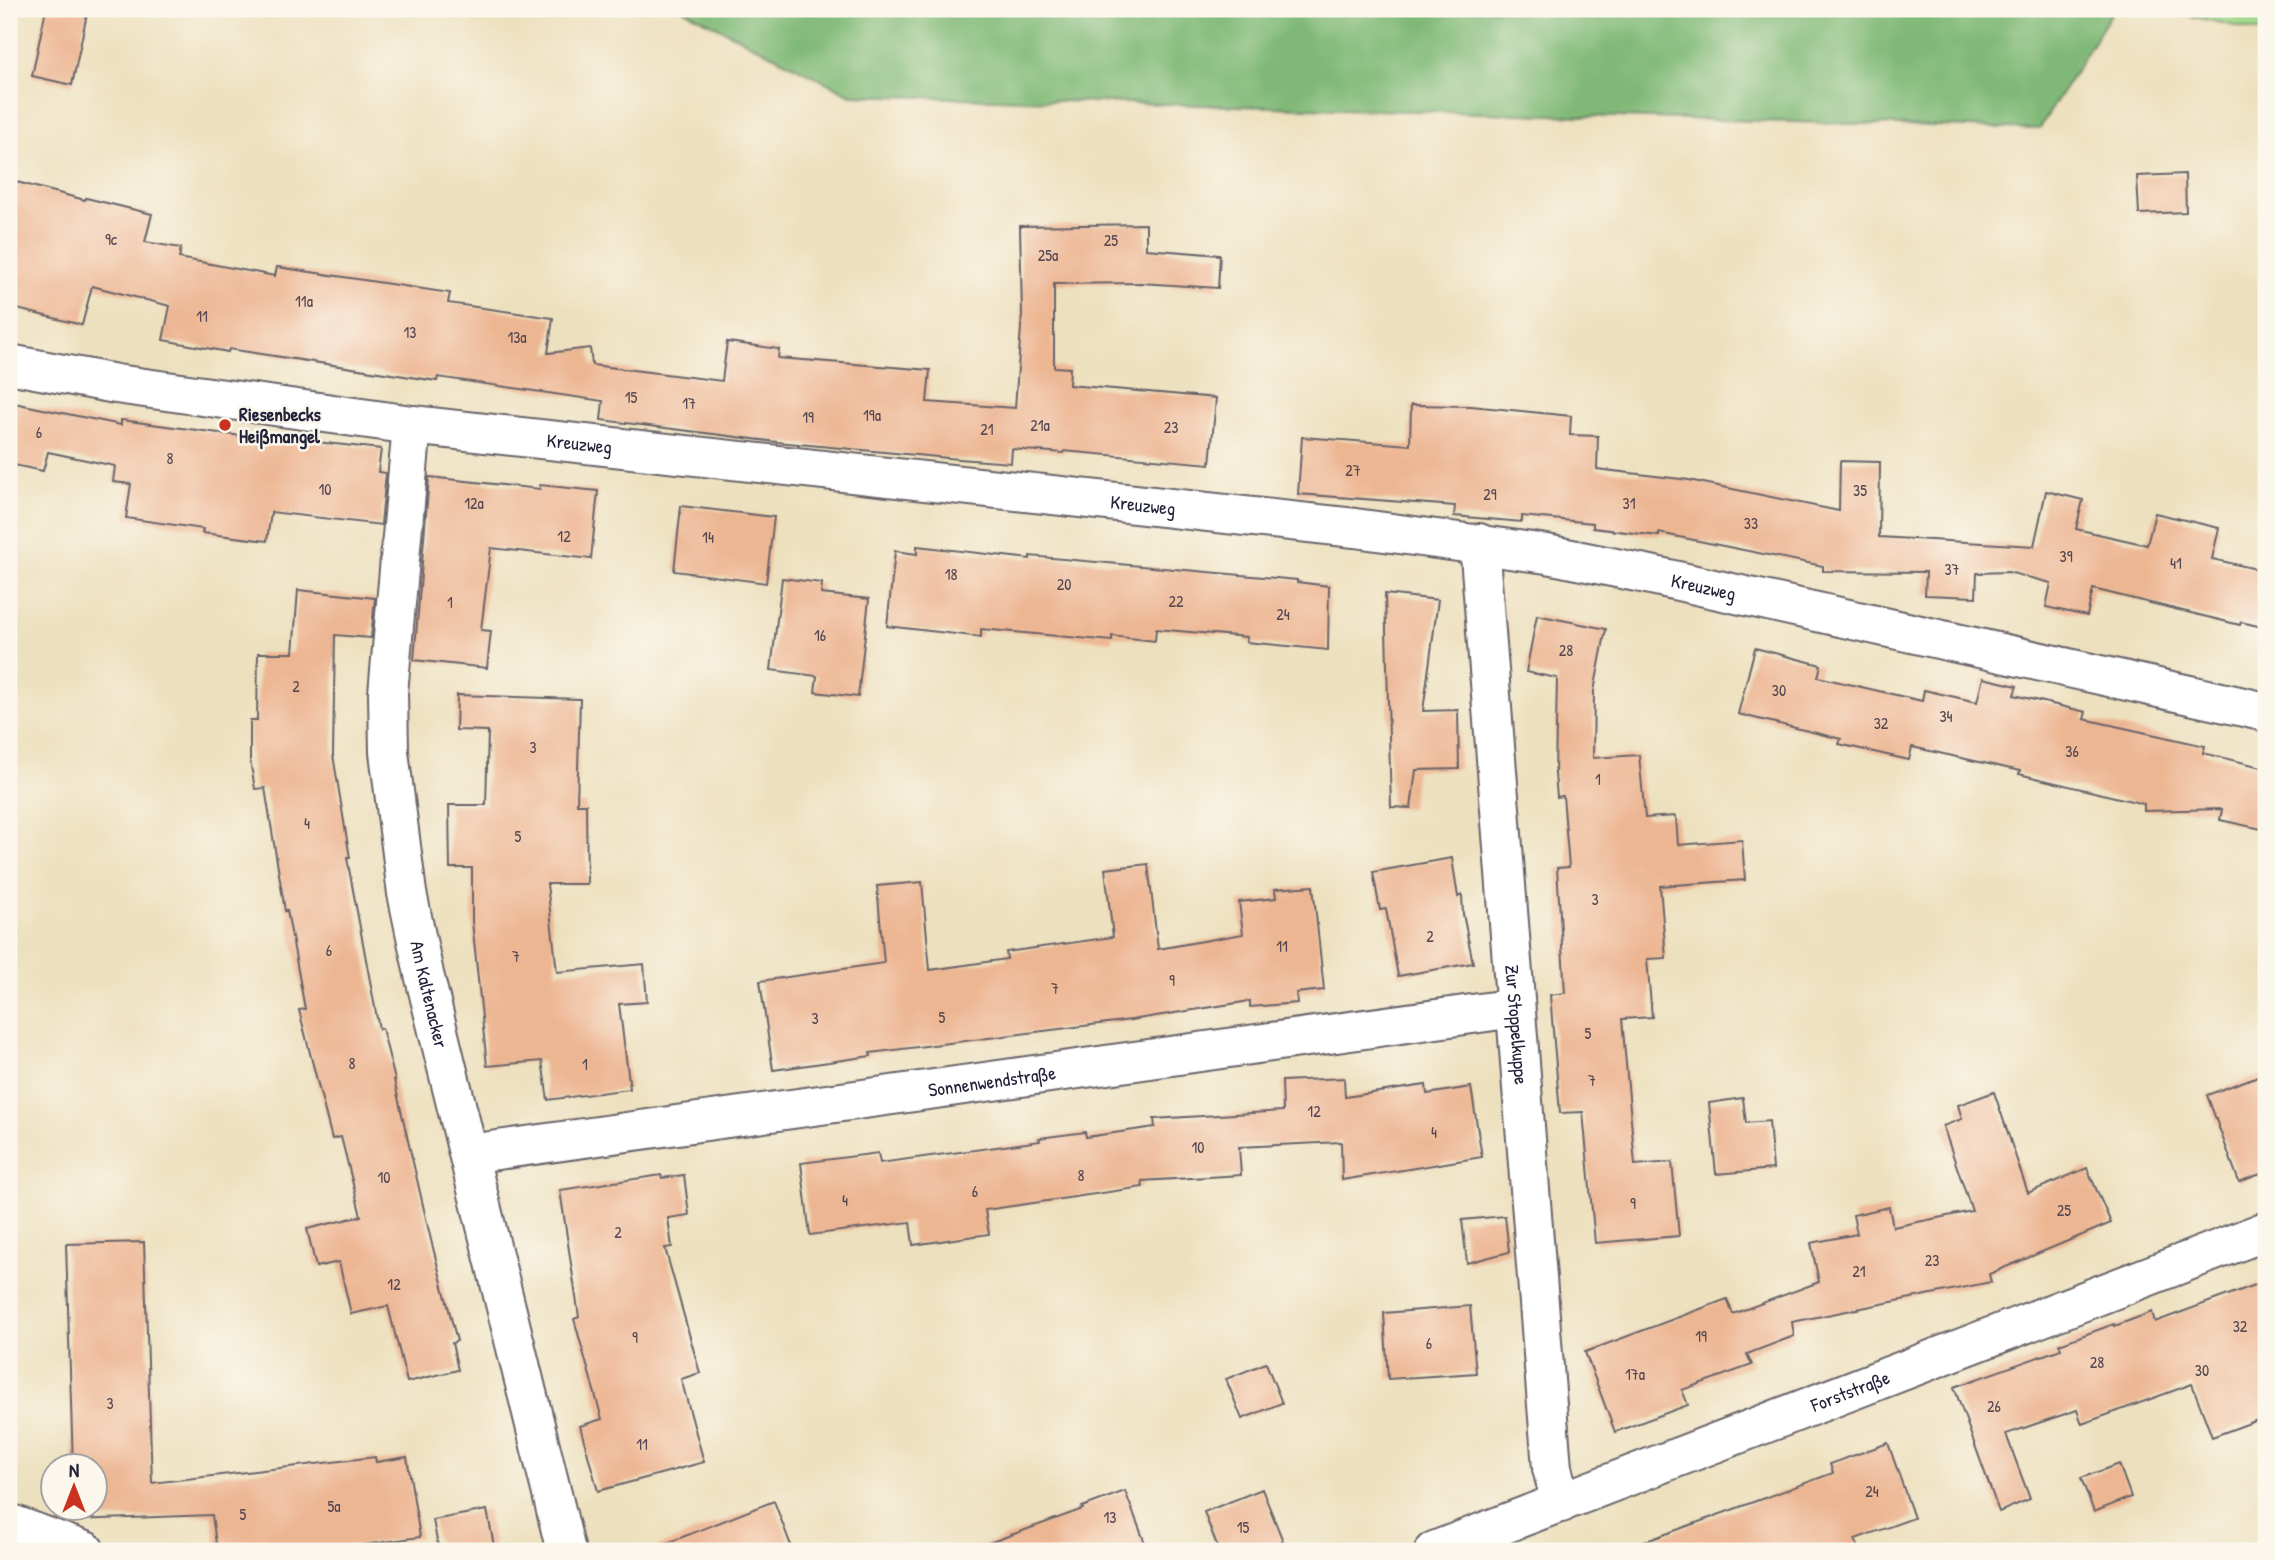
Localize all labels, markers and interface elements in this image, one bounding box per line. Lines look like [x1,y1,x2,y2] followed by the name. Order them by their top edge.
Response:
[105,228,118,250] house number: 9c
[1104,229,1118,251] house number: 25
[1038,244,1058,266] house number: 25a
[295,290,313,312] house number: 11a
[196,305,208,327] house number: 11
[404,321,416,343] house number: 13
[507,326,527,348] house number: 13a
[625,386,638,408] house number: 15
[682,392,696,414] house number: 17
[239,401,322,450] place label: Riesenbecks Heißmangel
[863,404,881,426] house number: 19a
[802,406,814,428] house number: 19
[1030,414,1050,436] house number: 21a
[1164,416,1178,438] house number: 23
[217,417,233,433] marker: Riesenbecks Heißmangel
[980,418,994,440] house number: 21
[36,421,42,443] house number: 6
[545,427,613,460] street label: Kreuzweg
[167,447,174,469] house number: 8
[1345,459,1361,481] house number: 27
[319,478,331,500] house number: 10
[1853,479,1867,501] house number: 35
[1483,483,1497,505] house number: 29
[1109,488,1177,521] street label: Kreuzweg
[464,492,484,514] house number: 12a
[1623,492,1636,514] house number: 31
[1744,512,1758,534] house number: 33
[557,525,571,547] house number: 12
[702,526,714,548] house number: 14
[2059,545,2073,567] house number: 39
[2170,552,2182,574] house number: 41
[1944,558,1960,580] house number: 37
[945,563,957,585] house number: 18
[1669,567,1738,607] street label: Kreuzweg
[1057,573,1071,595] house number: 20
[1169,590,1184,612] house number: 22
[447,591,453,613] house number: 1
[1276,603,1290,625] house number: 24
[814,624,826,646] house number: 16
[1559,639,1573,661] house number: 28
[292,675,300,697] house number: 2
[1772,679,1786,701] house number: 30
[1939,705,1953,727] house number: 34
[1874,712,1889,734] house number: 32
[529,736,537,758] house number: 3
[2065,740,2079,762] house number: 36
[1595,768,1601,790] house number: 1
[304,812,310,834] house number: 4
[515,825,522,847] house number: 5
[1591,888,1599,910] house number: 3
[1426,925,1434,947] house number: 2
[1276,935,1288,957] house number: 11
[404,938,455,1051] street label: Am Kaltenacker
[326,939,332,961] house number: 6
[512,945,520,967] house number: 7
[1499,964,1535,1086] street label: Zur Stoppelkuppe
[1169,969,1175,991] house number: 9
[1051,977,1059,999] house number: 7
[939,1006,946,1028] house number: 5
[811,1007,819,1029] house number: 3
[1585,1022,1592,1044] house number: 5
[349,1052,356,1074] house number: 8
[582,1053,588,1075] house number: 1
[927,1059,1058,1103] street label: Sonnenwendstraße
[1588,1069,1596,1091] house number: 7
[1307,1100,1321,1122] house number: 12
[1431,1121,1437,1143] house number: 4
[1192,1136,1204,1158] house number: 10
[1078,1164,1085,1186] house number: 8
[378,1166,390,1188] house number: 10
[972,1180,978,1202] house number: 6
[842,1189,848,1211] house number: 4
[1630,1192,1636,1214] house number: 9
[2057,1199,2071,1221] house number: 25
[614,1221,622,1243] house number: 2
[1925,1249,1939,1271] house number: 23
[1852,1260,1866,1282] house number: 21
[387,1273,401,1295] house number: 12
[2233,1315,2248,1337] house number: 32
[1695,1325,1707,1347] house number: 19
[632,1326,638,1348] house number: 9
[1426,1332,1432,1354] house number: 6
[2090,1351,2104,1373] house number: 28
[2195,1359,2209,1381] house number: 30
[1625,1363,1645,1385] house number: 17a
[1806,1364,1894,1418] street label: Forststraße
[106,1392,114,1414] house number: 3
[1987,1395,2001,1417] house number: 26
[636,1433,648,1455] house number: 11
[38,1452,108,1522] north arrow
[69,1457,79,1483] text: N
[1865,1480,1879,1502] house number: 24
[327,1495,341,1517] house number: 5a
[240,1503,247,1525] house number: 5
[1104,1506,1116,1528] house number: 13
[1237,1516,1250,1538] house number: 15

